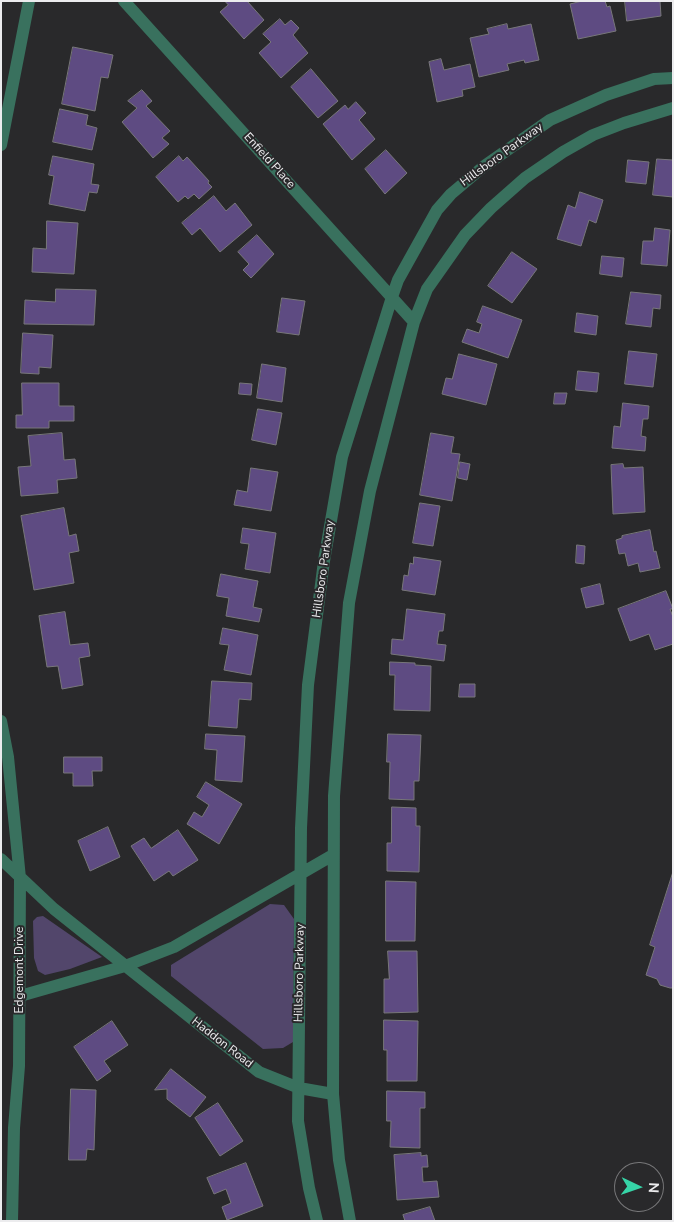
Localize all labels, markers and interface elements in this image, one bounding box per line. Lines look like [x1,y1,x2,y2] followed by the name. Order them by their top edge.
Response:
[458,120,546,190] street label: Hillsboro Parkway
[240,130,298,192] street label: Enfield Place
[310,519,338,619] street label: Hillsboro Parkway
[292,924,308,1022] street label: Hillsboro Parkway
[13,927,27,1013] street label: Edgemont Drive
[188,1015,256,1071] street label: Haddon Road
[614,1162,664,1212] north arrow
[644,1182,663,1193] text: N

